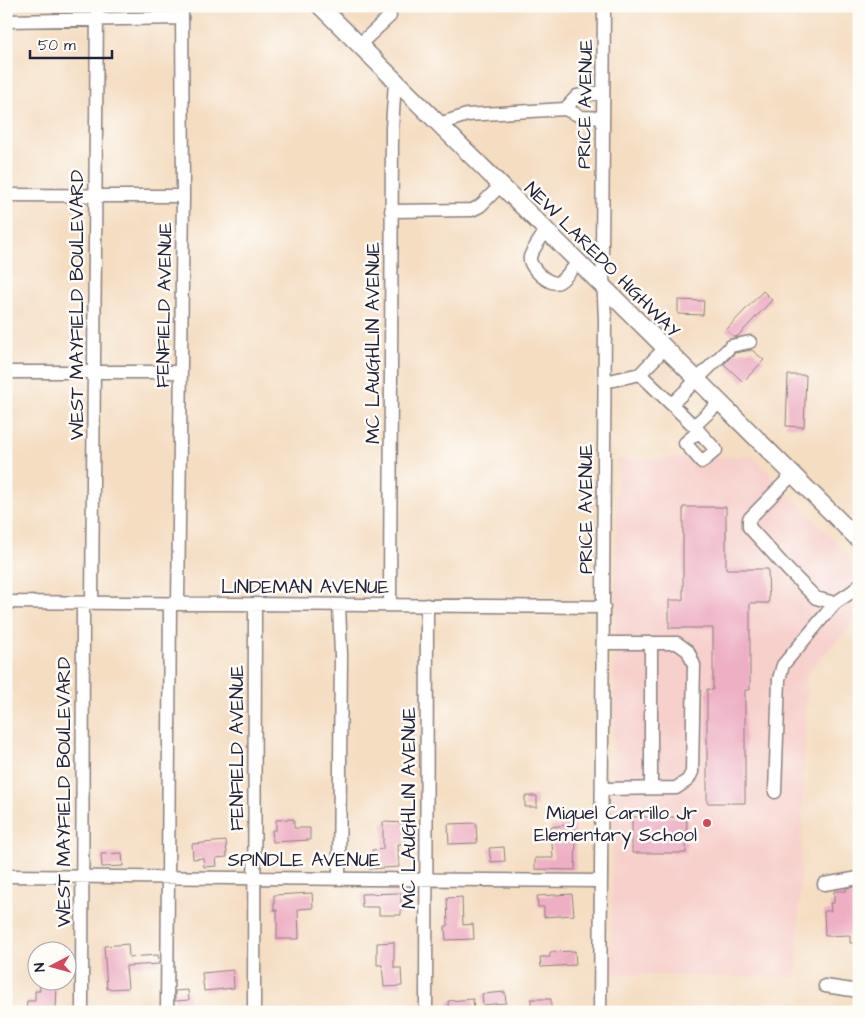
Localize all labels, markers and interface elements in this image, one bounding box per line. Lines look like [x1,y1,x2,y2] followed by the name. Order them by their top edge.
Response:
[30,28,112,60] scale bar
[38,35,76,56] text: 50 m
[571,39,600,169] street label: PRICE AVENUE
[64,170,91,440] street label: WEST MAYFIELD BOULEVARD
[518,176,686,344] street label: NEW LAREDO HIGHWAY
[150,222,179,388] street label: FENFIELD AVENUE
[360,242,387,444] street label: MC LAUGHLIN AVENUE
[573,444,600,574] street label: PRICE AVENUE
[221,574,389,601] street label: LINDEMAN AVENUE
[51,657,78,927] street label: WEST MAYFIELD BOULEVARD
[224,665,251,831] street label: FENFIELD AVENUE
[396,707,423,909] street label: MC LAUGHLIN AVENUE
[534,800,698,850] place label: Miguel Carrillo Jr Elementary School
[701,817,713,829] marker: Miguel Carrillo Jr Elementary School
[228,847,380,874] street label: SPINDLE AVENUE
[28,940,78,990] north arrow
[30,962,50,973] text: N

